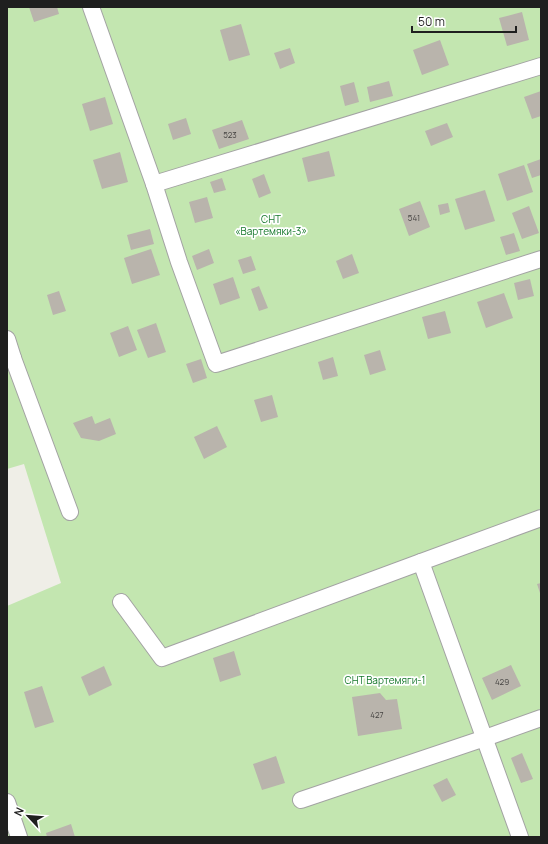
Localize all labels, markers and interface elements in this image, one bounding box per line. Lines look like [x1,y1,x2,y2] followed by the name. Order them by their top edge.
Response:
[412,8,516,34] scale bar
[418,13,445,30] text: 50 m
[223,129,237,140] house number: 523
[235,212,307,238] park label: СНТ «Вартемяки-3»
[408,212,420,223] house number: 541
[345,673,425,687] park label: СНТ Вартемяги-1
[495,676,509,687] house number: 429
[370,709,384,720] house number: 427
[8,796,48,836] north arrow
[10,804,27,818] text: N

